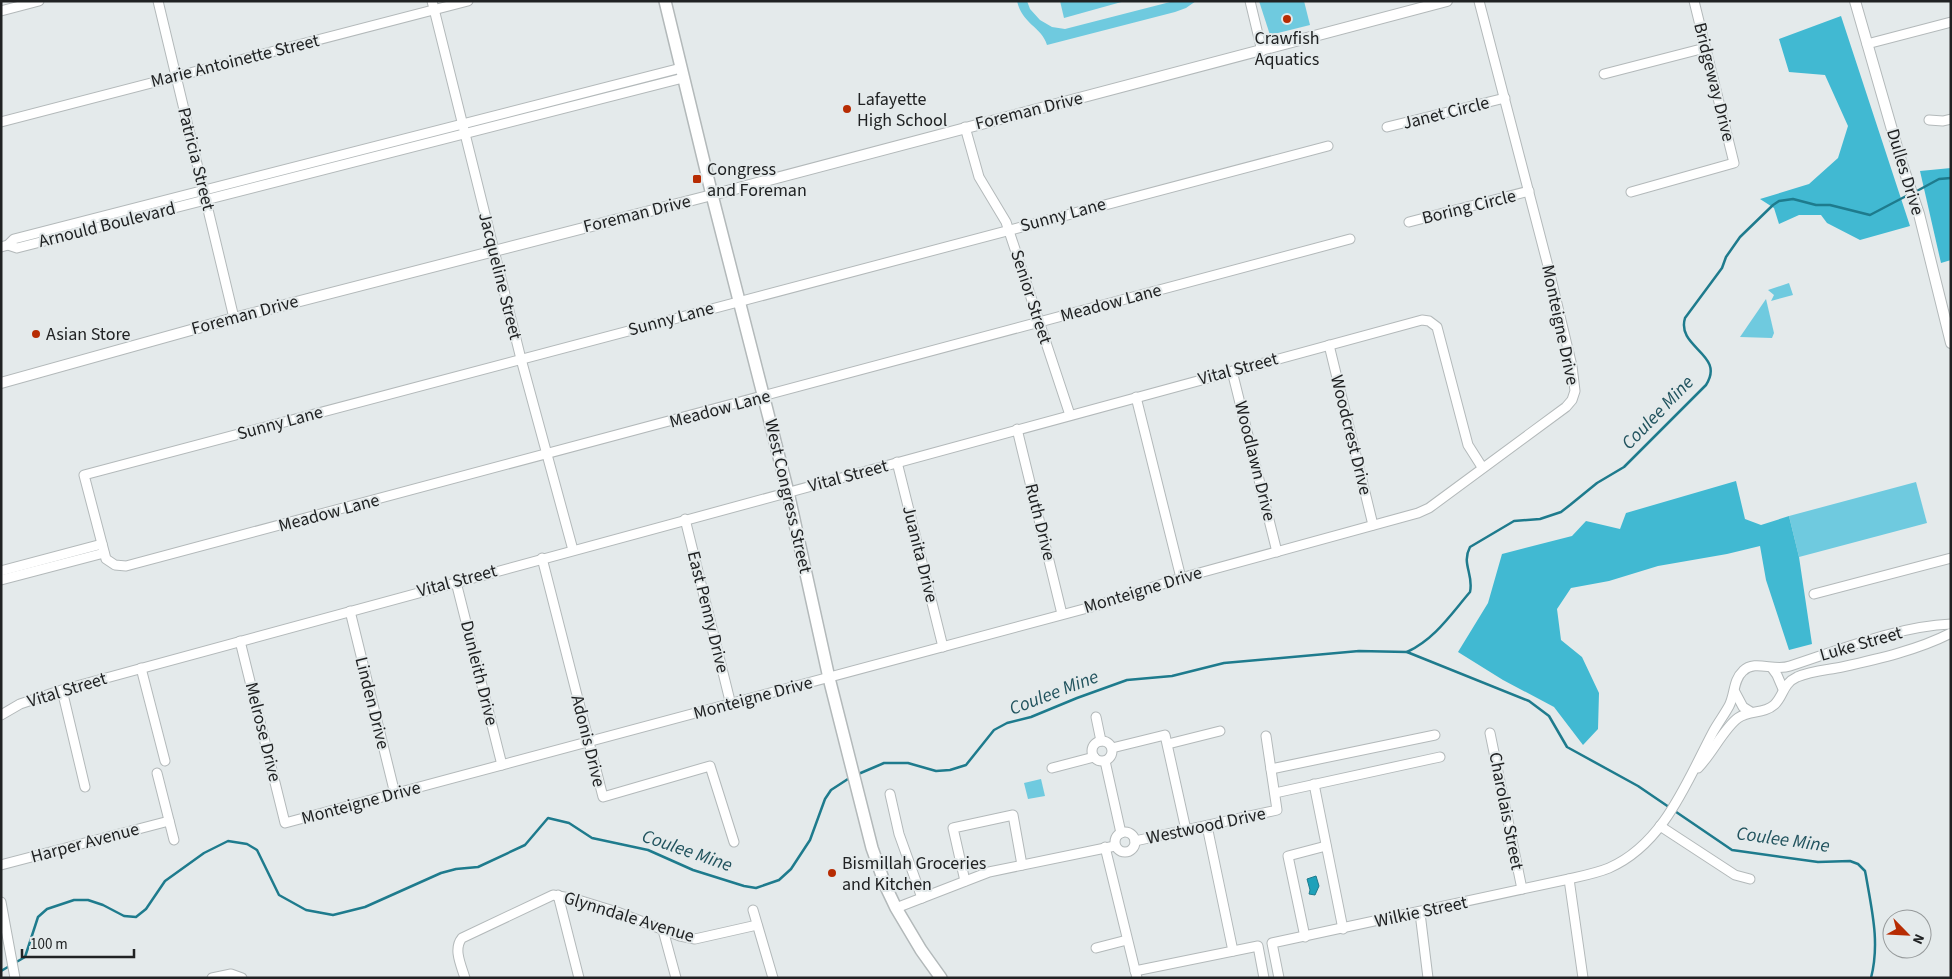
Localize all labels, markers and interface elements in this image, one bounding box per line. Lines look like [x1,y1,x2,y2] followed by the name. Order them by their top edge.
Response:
[1281,13,1293,25] marker: Crawfish Aquatics
[1687,20,1741,144] street label: Bridgeway Drive
[1254,26,1320,72] place label: Crawfish Aquatics
[148,28,322,94] street label: Marie Antoinette Street
[973,86,1085,136] street label: Foreman Drive
[857,87,947,133] place label: Lafayette High School
[1400,90,1492,136] street label: Janet Circle
[841,103,853,115] marker: Lafayette High School
[171,105,221,213] street label: Patricia Street
[1880,126,1930,218] street label: Dulles Drive
[707,157,807,203] place label: Congress and Foreman
[691,173,703,185] marker: Congress and Foreman
[1419,183,1519,231] street label: Boring Circle
[581,189,693,239] street label: Foreman Drive
[1017,192,1109,238] street label: Sunny Lane
[36,196,178,254] street label: Arnould Boulevard
[472,210,528,342] street label: Jacqueline Street
[1004,247,1058,347] street label: Senior Street
[1535,263,1585,387] street label: Monteigne Drive
[1058,277,1164,328] street label: Meadow Lane
[189,289,301,341] street label: Foreman Drive
[625,296,717,342] street label: Sunny Lane
[46,322,131,347] place label: Asian Store
[30,328,42,340] marker: Asian Store
[1195,346,1281,392] street label: Vital Street
[1616,370,1700,456] water label: Coulee Mine
[1324,372,1378,498] street label: Woodcrest Drive
[667,383,773,434] street label: Meadow Lane
[1228,398,1282,524] street label: Woodlawn Drive
[234,400,326,446] street label: Sunny Lane
[758,416,818,576] street label: West Congress Street
[805,453,891,499] street label: Vital Street
[1018,481,1062,563] street label: Ruth Drive
[276,487,382,538] street label: Meadow Lane
[896,503,944,605] street label: Juanita Drive
[681,548,735,676] street label: East Penny Drive
[414,558,500,604] street label: Vital Street
[1081,560,1205,620] street label: Monteigne Drive
[454,618,504,728] street label: Dunleith Drive
[1817,620,1905,668] street label: Luke Street
[348,654,396,752] street label: Linden Drive
[1005,664,1103,722] water label: Coulee Mine
[24,666,110,714] street label: Vital Street
[691,670,815,726] street label: Monteigne Drive
[239,680,287,784] street label: Melrose Drive
[565,692,612,790] street label: Adonis Drive
[1482,750,1530,872] street label: Charolais Street
[299,775,423,831] street label: Monteigne Drive
[1144,801,1268,851] street label: Westwood Drive
[28,817,142,869] street label: Harper Avenue
[1735,820,1831,860] water label: Coulee Mine
[638,823,736,879] water label: Coulee Mine
[842,851,986,897] place label: Bismillah Groceries and Kitchen
[826,867,838,879] marker: Bismillah Groceries and Kitchen
[561,885,697,949] street label: Glynndale Avenue
[1372,890,1470,934] street label: Wilkie Street
[1882,909,1932,959] north arrow
[22,926,135,958] scale bar
[1907,931,1929,947] text: N
[30,934,68,955] text: 100 m

